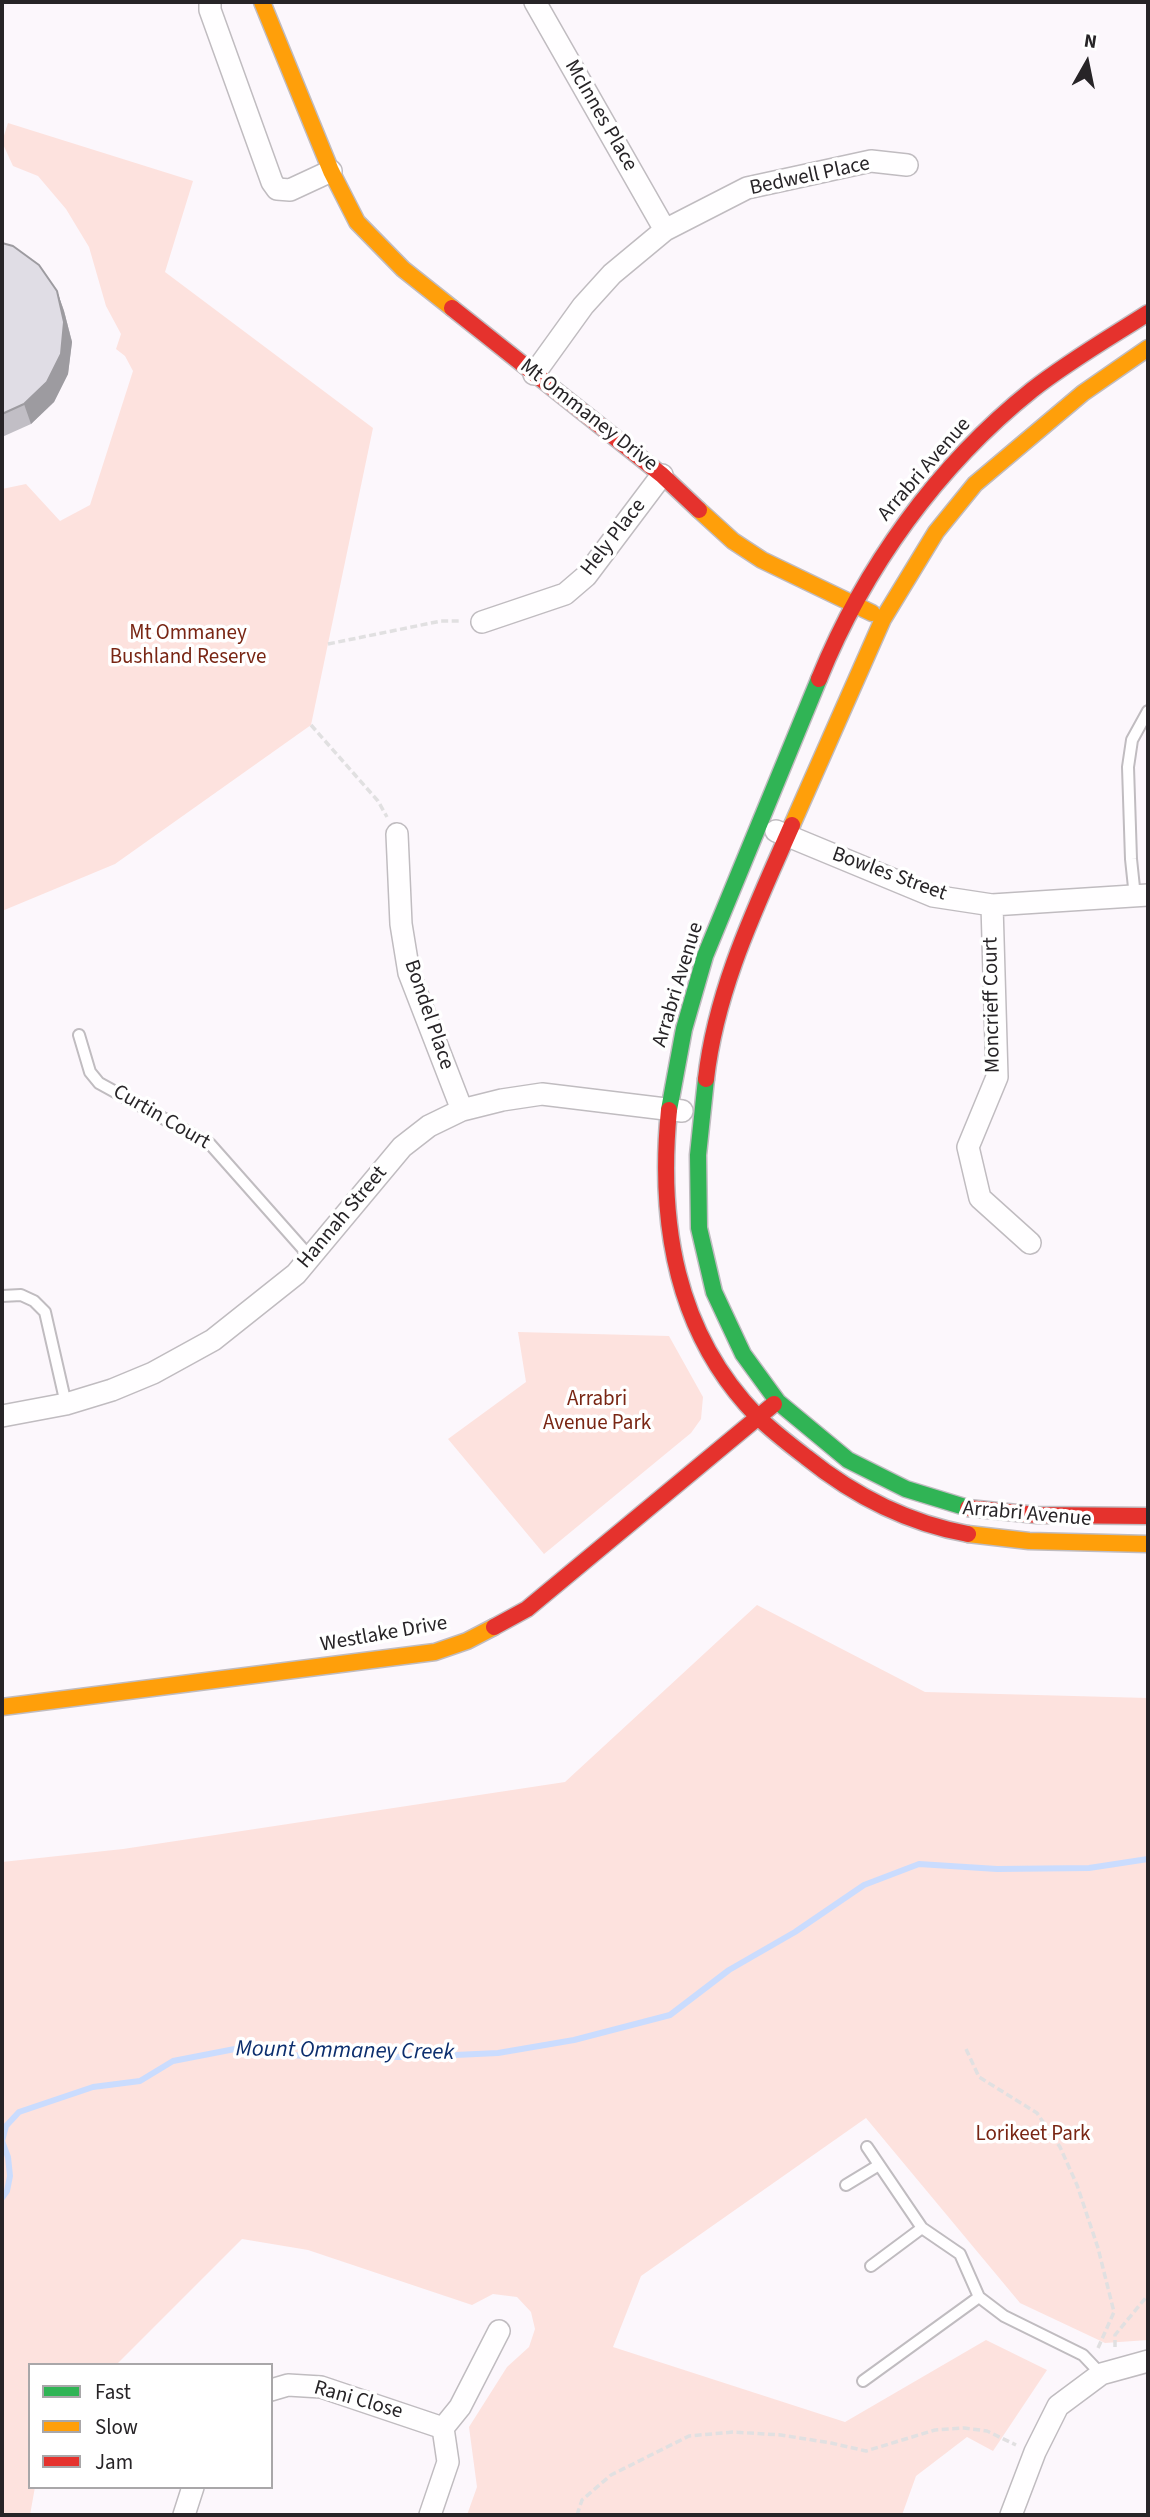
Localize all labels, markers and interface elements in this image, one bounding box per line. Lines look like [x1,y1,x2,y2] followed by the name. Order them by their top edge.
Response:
[1082,27,1099,56] text: N
[1052,28,1122,98] north arrow
[558,56,642,176] street label: McInnes Place
[748,152,872,202] street label: Bedwell Place
[514,355,662,477] street label: Mt Ommaney Drive
[873,413,977,527] street label: Arrabri Avenue
[576,494,652,582] street label: Hely Place
[110,621,266,671] park label: Mt Ommaney Bushland Reserve
[828,843,950,907] street label: Bowles Street
[648,920,710,1050] street label: Arrabri Avenue
[979,937,1007,1073] street label: Moncrieff Court
[397,957,459,1073] street label: Bondel Place
[108,1080,214,1156] street label: Curtin Court
[293,1162,393,1274] street label: Hannah Street
[543,1387,651,1437] park label: Arrabri Avenue Park
[962,1497,1092,1533] street label: Arrabri Avenue
[319,1611,449,1659] street label: Westlake Drive
[235,2036,455,2068] water label: Mount Ommaney Creek
[976,2122,1090,2148] park label: Lorikeet Park
[28,2363,273,2489] legend
[311,2376,405,2426] street label: Rani Close
[95,2377,131,2407] text: Fast
[95,2412,138,2442] text: Slow
[95,2447,133,2477] text: Jam

